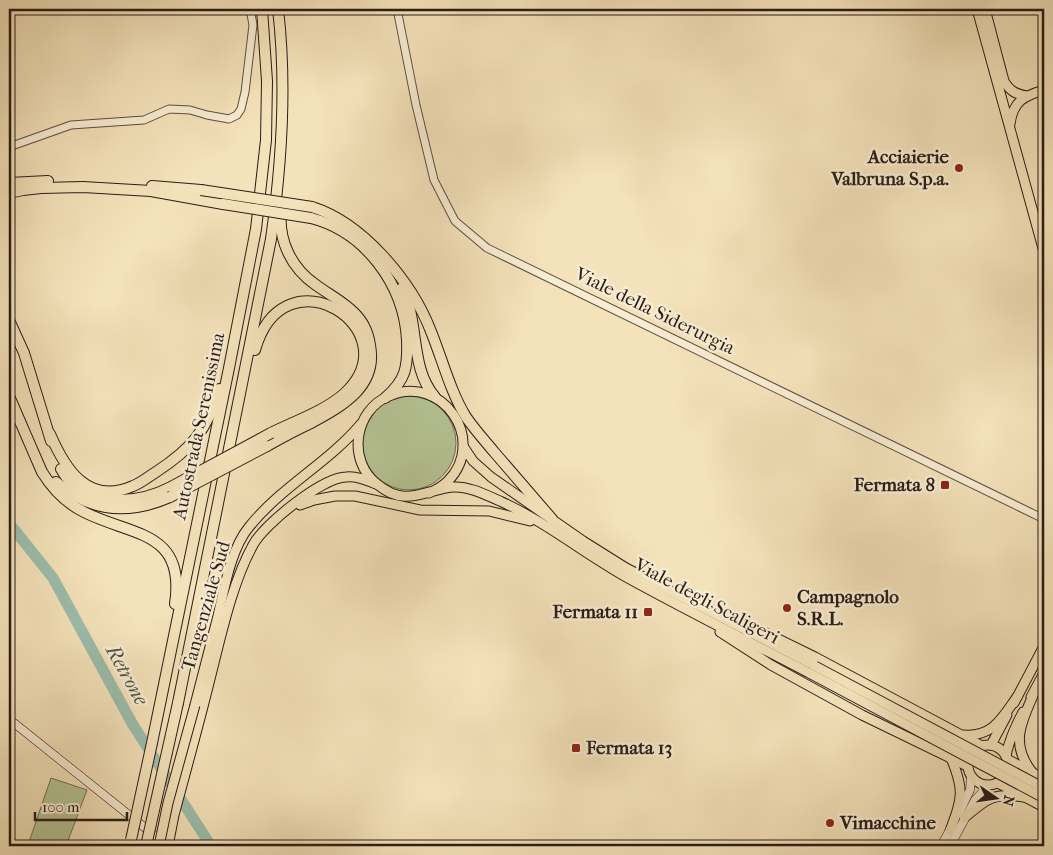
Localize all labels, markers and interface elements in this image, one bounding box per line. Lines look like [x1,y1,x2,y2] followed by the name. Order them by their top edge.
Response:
[830,146,950,190] place label: Acciaierie Valbruna S.p.a.
[953,162,965,174] marker: Acciaierie Valbruna S.p.a.
[571,262,739,359] street label: Viale della Siderurgia
[168,330,230,522] street label: Autostrada Serenissima
[853,474,935,496] place label: Fermata 8
[939,479,951,491] marker: Fermata 8
[177,538,235,673] street label: Tangenziale Sud
[630,553,784,649] street label: Viale degli Scaligeri
[797,586,899,630] place label: Campagnolo S.R.L.
[552,601,638,623] place label: Fermata 11
[781,602,793,614] marker: Campagnolo S.R.L.
[642,606,654,618] marker: Fermata 11
[100,639,153,710] water label: Retrone
[585,737,672,759] place label: Fermata 13
[570,742,582,754] marker: Fermata 13
[970,772,1020,822] north arrow
[35,790,128,822] scale bar
[999,794,1018,808] text: N
[42,798,80,816] text: 100 m
[839,812,936,834] place label: Vimacchine
[824,817,836,829] marker: Vimacchine

